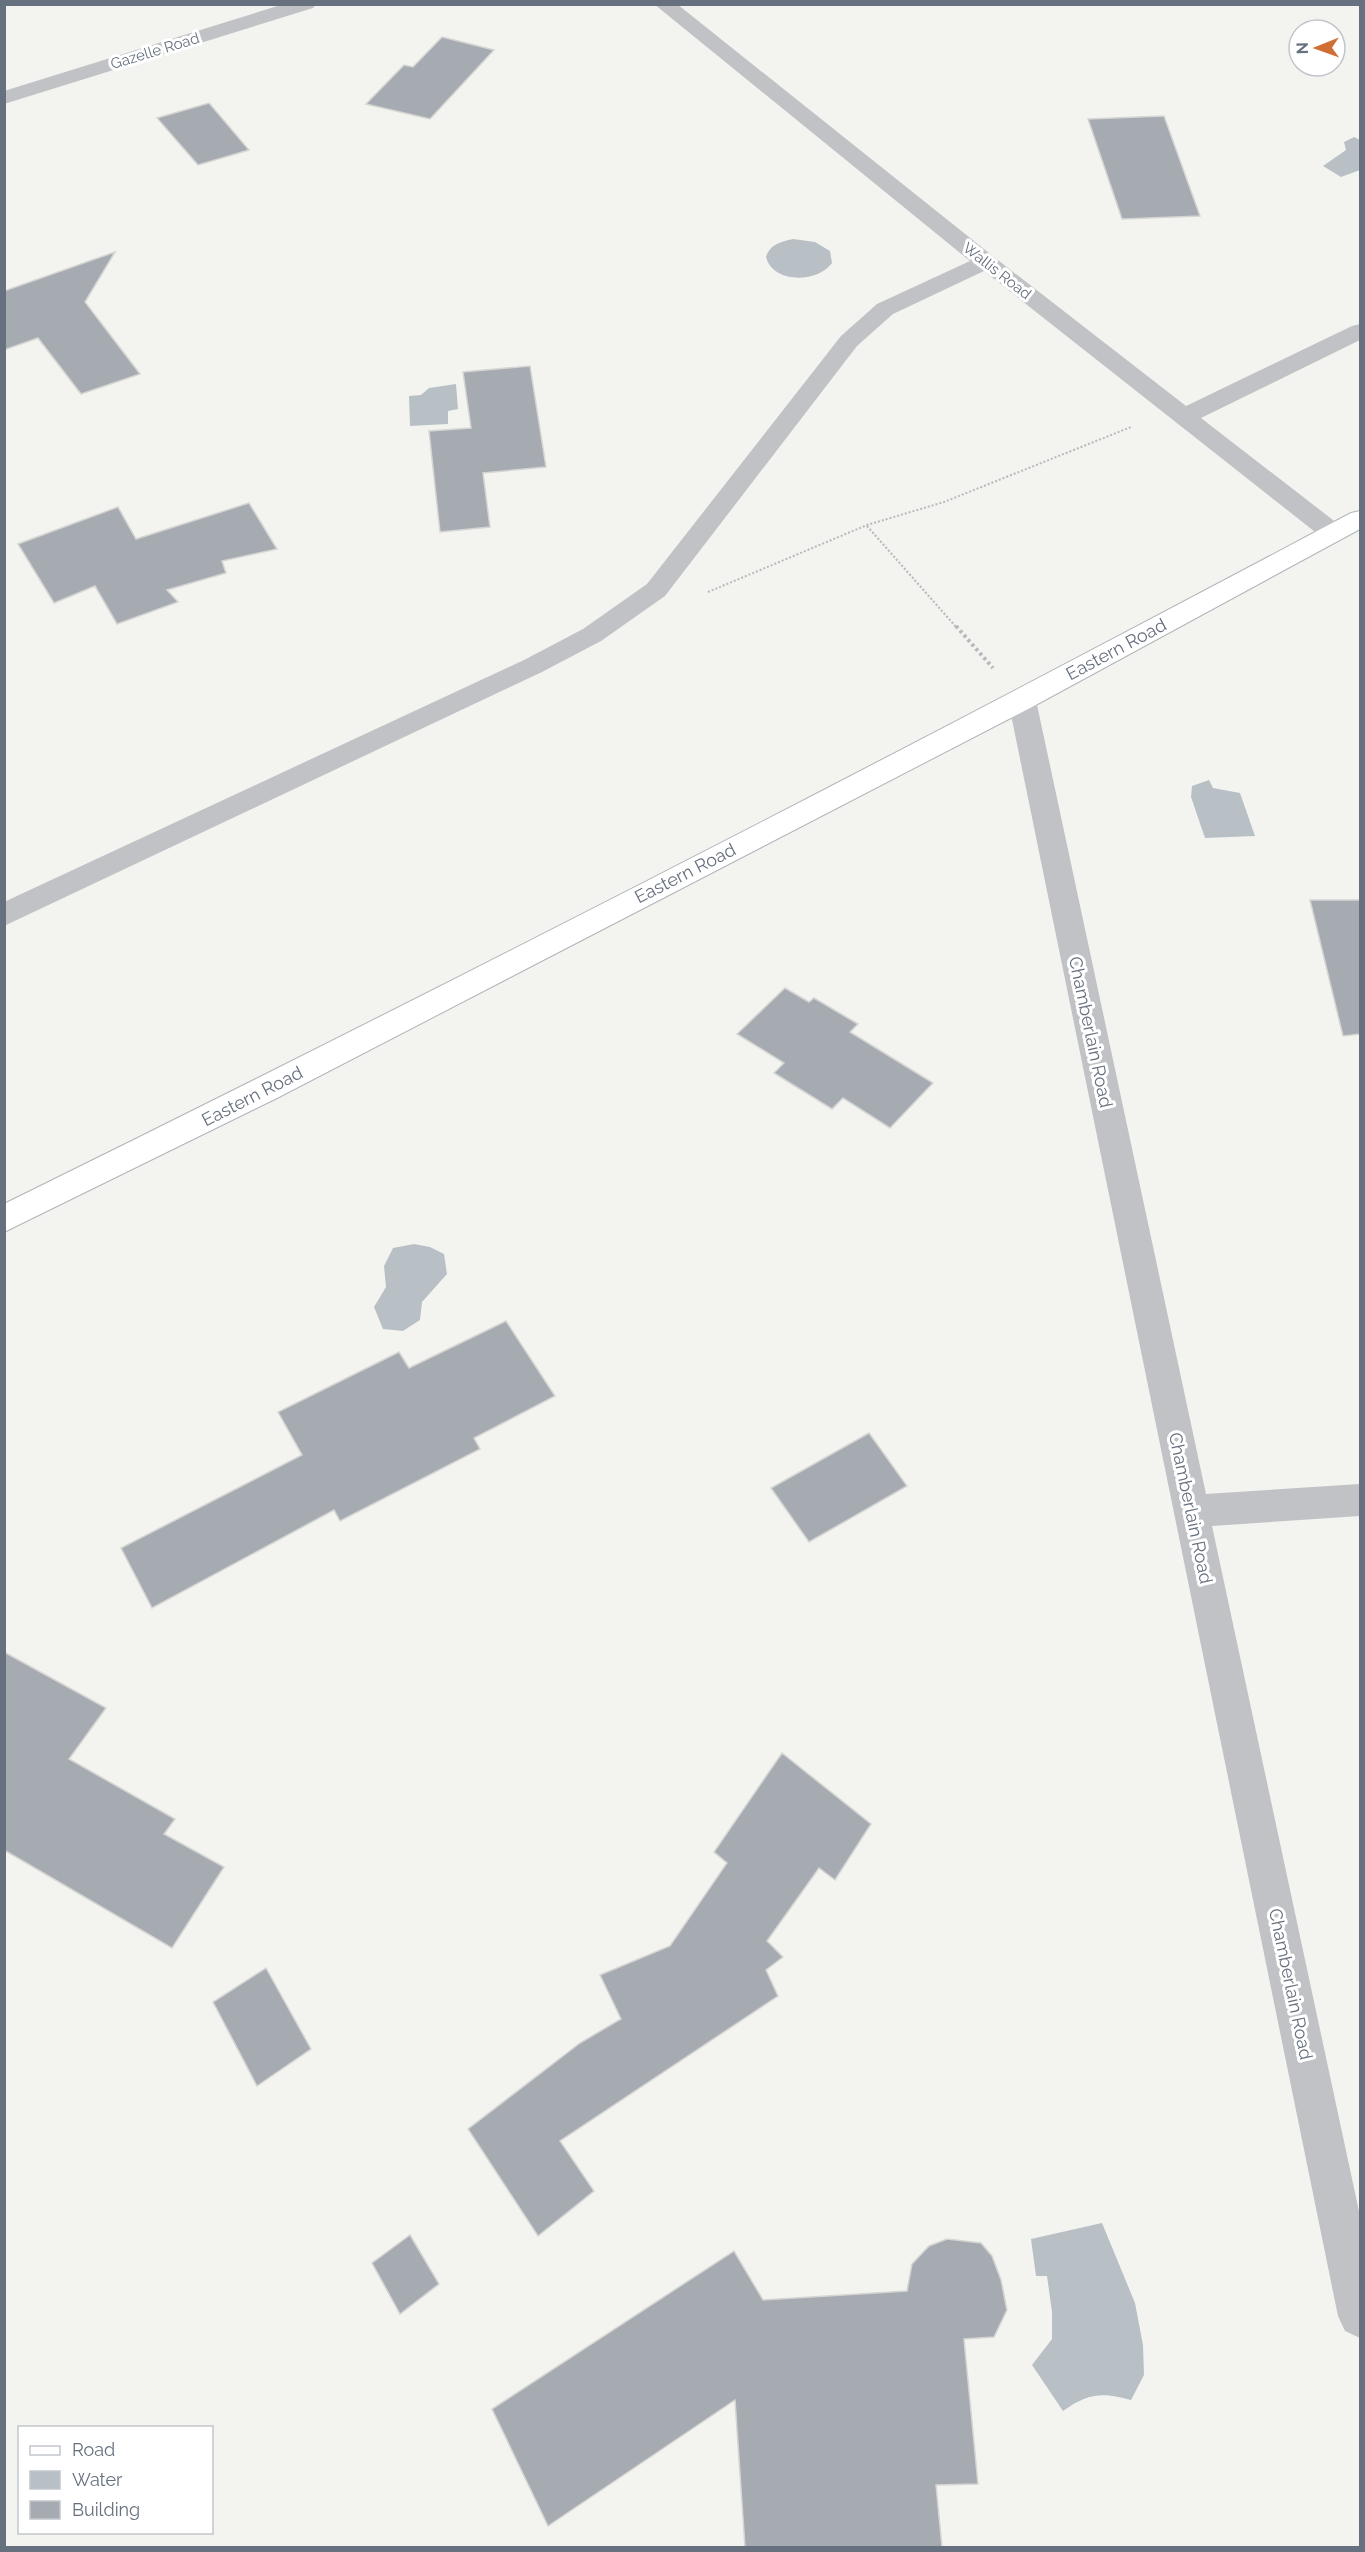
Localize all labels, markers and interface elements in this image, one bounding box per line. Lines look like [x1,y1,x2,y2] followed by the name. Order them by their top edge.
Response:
[1287,18,1347,78] north arrow
[109,29,201,73] street label: Gazelle Road
[1293,42,1312,55] text: N
[959,239,1035,303] street label: Wallis Road
[1062,614,1170,684] street label: Eastern Road
[631,839,739,907] street label: Eastern Road
[1065,954,1117,1110] street label: Chamberlain Road
[198,1062,306,1130] street label: Eastern Road
[1165,1430,1217,1586] street label: Chamberlain Road
[1265,1906,1317,2062] street label: Chamberlain Road
[18,2426,213,2534] legend
[72,2439,115,2460] text: Road
[72,2469,123,2490] text: Water
[72,2499,140,2520] text: Building

